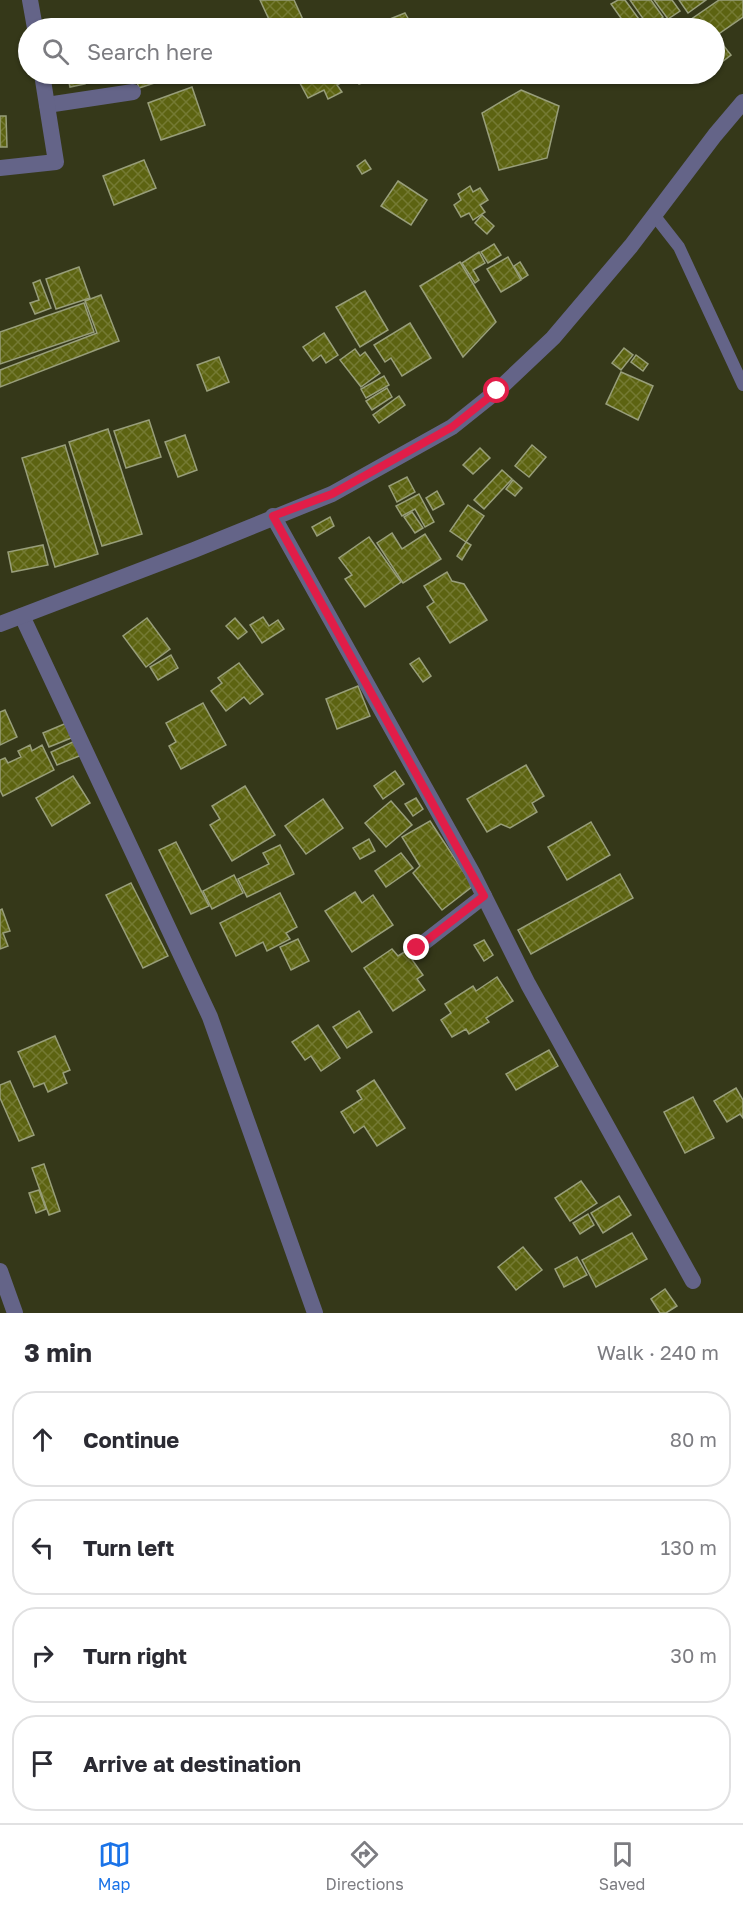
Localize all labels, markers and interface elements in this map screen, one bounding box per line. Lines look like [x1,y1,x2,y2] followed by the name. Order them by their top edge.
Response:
[18,18,725,84] search box
[39,35,72,68] icon: search
[87,38,213,65] text: Search here
[483,377,509,403] route start
[403,934,429,960] route end
[24,1337,92,1368] text: 3 min
[597,1340,719,1364] text: Walk · 240 m
[26,1423,59,1456] icon: ahead
[83,1426,179,1453] text: Continue
[670,1427,717,1451] text: 80 m
[26,1531,59,1564] icon: left
[83,1534,174,1561] text: Turn left
[661,1535,717,1559] text: 130 m
[26,1639,59,1672] icon: right
[83,1642,187,1669] text: Turn right
[670,1643,717,1667] text: 30 m
[26,1747,59,1780] icon: arrive
[83,1750,301,1777] text: Arrive at destination
[98,1838,131,1894] tab: Map
[326,1838,404,1894] tab: Directions
[599,1838,645,1894] tab: Saved

